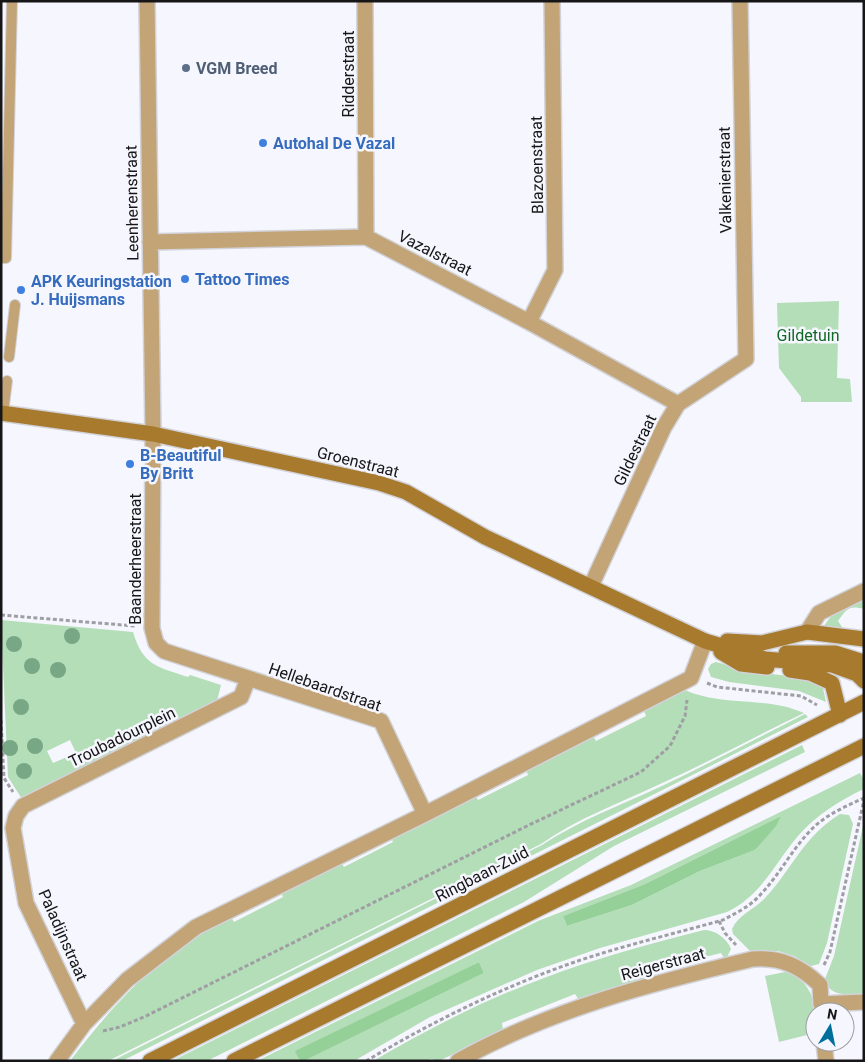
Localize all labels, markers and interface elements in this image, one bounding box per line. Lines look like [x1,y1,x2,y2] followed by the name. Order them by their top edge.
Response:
[339,31,358,117] street label: Ridderstraat
[196,59,277,78] place label: VGM Breed
[180,62,192,74] marker: VGM Breed
[527,116,547,214] street label: Blazoenstraat
[715,126,735,234] street label: Valkenierstraat
[273,134,395,153] place label: Autohal De Vazal
[257,137,269,149] marker: Autohal De Vazal
[121,145,143,261] street label: Leenherenstraat
[395,226,475,280] street label: Vazalstraat
[195,270,289,289] place label: Tattoo Times
[31,272,172,309] place label: APK Keuringstation J. Huijsmans
[179,273,191,285] marker: Tattoo Times
[15,284,27,296] marker: APK Keuringstation J. Huijsmans
[777,326,839,345] park label: Gildetuin
[609,411,661,489] street label: Gildestraat
[315,443,401,481] street label: Groenstraat
[140,446,221,483] place label: B-Beautiful By Britt
[124,458,136,470] marker: B-Beautiful By Britt
[126,493,145,625] street label: Baanderheerstraat
[266,659,384,715] street label: Hellebaardstraat
[66,703,178,771] street label: Troubadourplein
[432,842,532,906] street label: Ringbaan-Zuid
[34,886,92,984] street label: Paladijnstraat
[619,944,707,984] street label: Reigerstraat
[805,1002,855,1052] north arrow
[826,1005,839,1023] text: N

